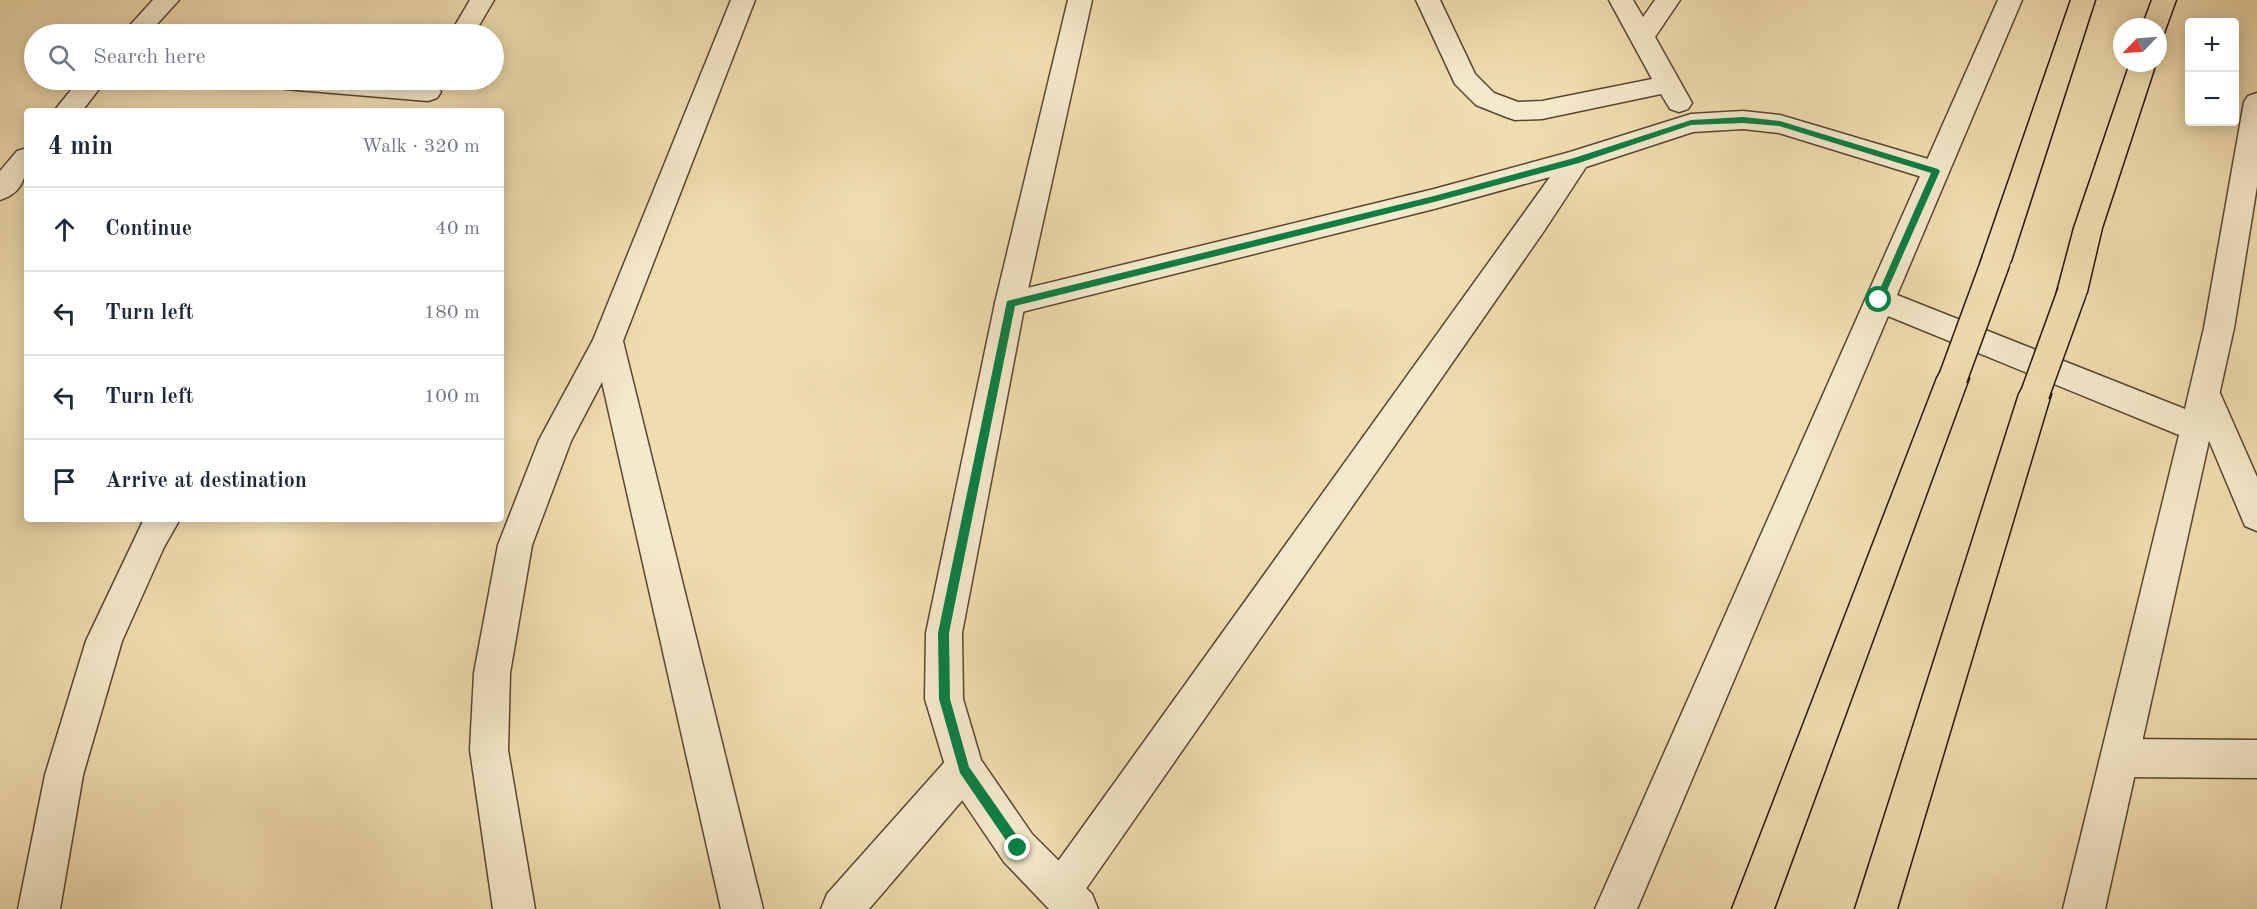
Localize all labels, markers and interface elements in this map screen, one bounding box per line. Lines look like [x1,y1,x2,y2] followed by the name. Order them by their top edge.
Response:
[2113,18,2167,72] north arrow
[2185,18,2239,126] map controls
[2185,18,2239,72] button: +
[24,24,504,90] search box
[45,41,78,74] icon: search
[93,46,206,68] text: Search here
[2185,72,2239,126] button: −
[48,134,113,160] text: 4 min
[361,137,480,157] text: Walk · 320 m
[48,213,81,246] icon: ahead
[105,218,192,240] text: Continue
[435,219,480,239] text: 40 m
[1865,286,1891,312] route start
[48,297,81,330] icon: left
[105,302,194,324] text: Turn left
[424,303,480,323] text: 180 m
[48,381,81,414] icon: left
[105,386,194,408] text: Turn left
[424,387,480,407] text: 100 m
[48,465,81,498] icon: arrive
[105,470,307,492] text: Arrive at destination
[1004,834,1030,860] route end

